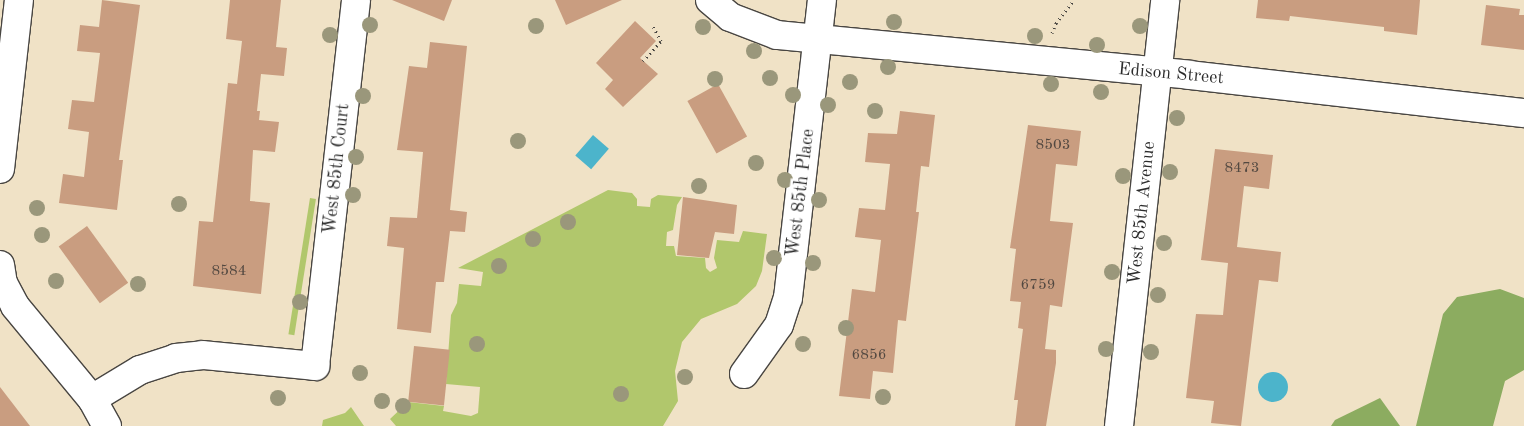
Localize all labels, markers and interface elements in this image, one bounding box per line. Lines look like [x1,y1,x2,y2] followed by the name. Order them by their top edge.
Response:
[1117,59,1225,89] street label: Edison Street
[319,103,355,235] street label: West 85th Court
[782,128,820,258] street label: West 85th Place
[1036,137,1070,155] house number: 8503
[1124,140,1160,286] street label: West 85th Avenue
[1225,160,1259,178] house number: 8473
[212,263,246,281] house number: 8584
[1021,277,1055,295] house number: 6759
[852,347,886,365] house number: 6856

